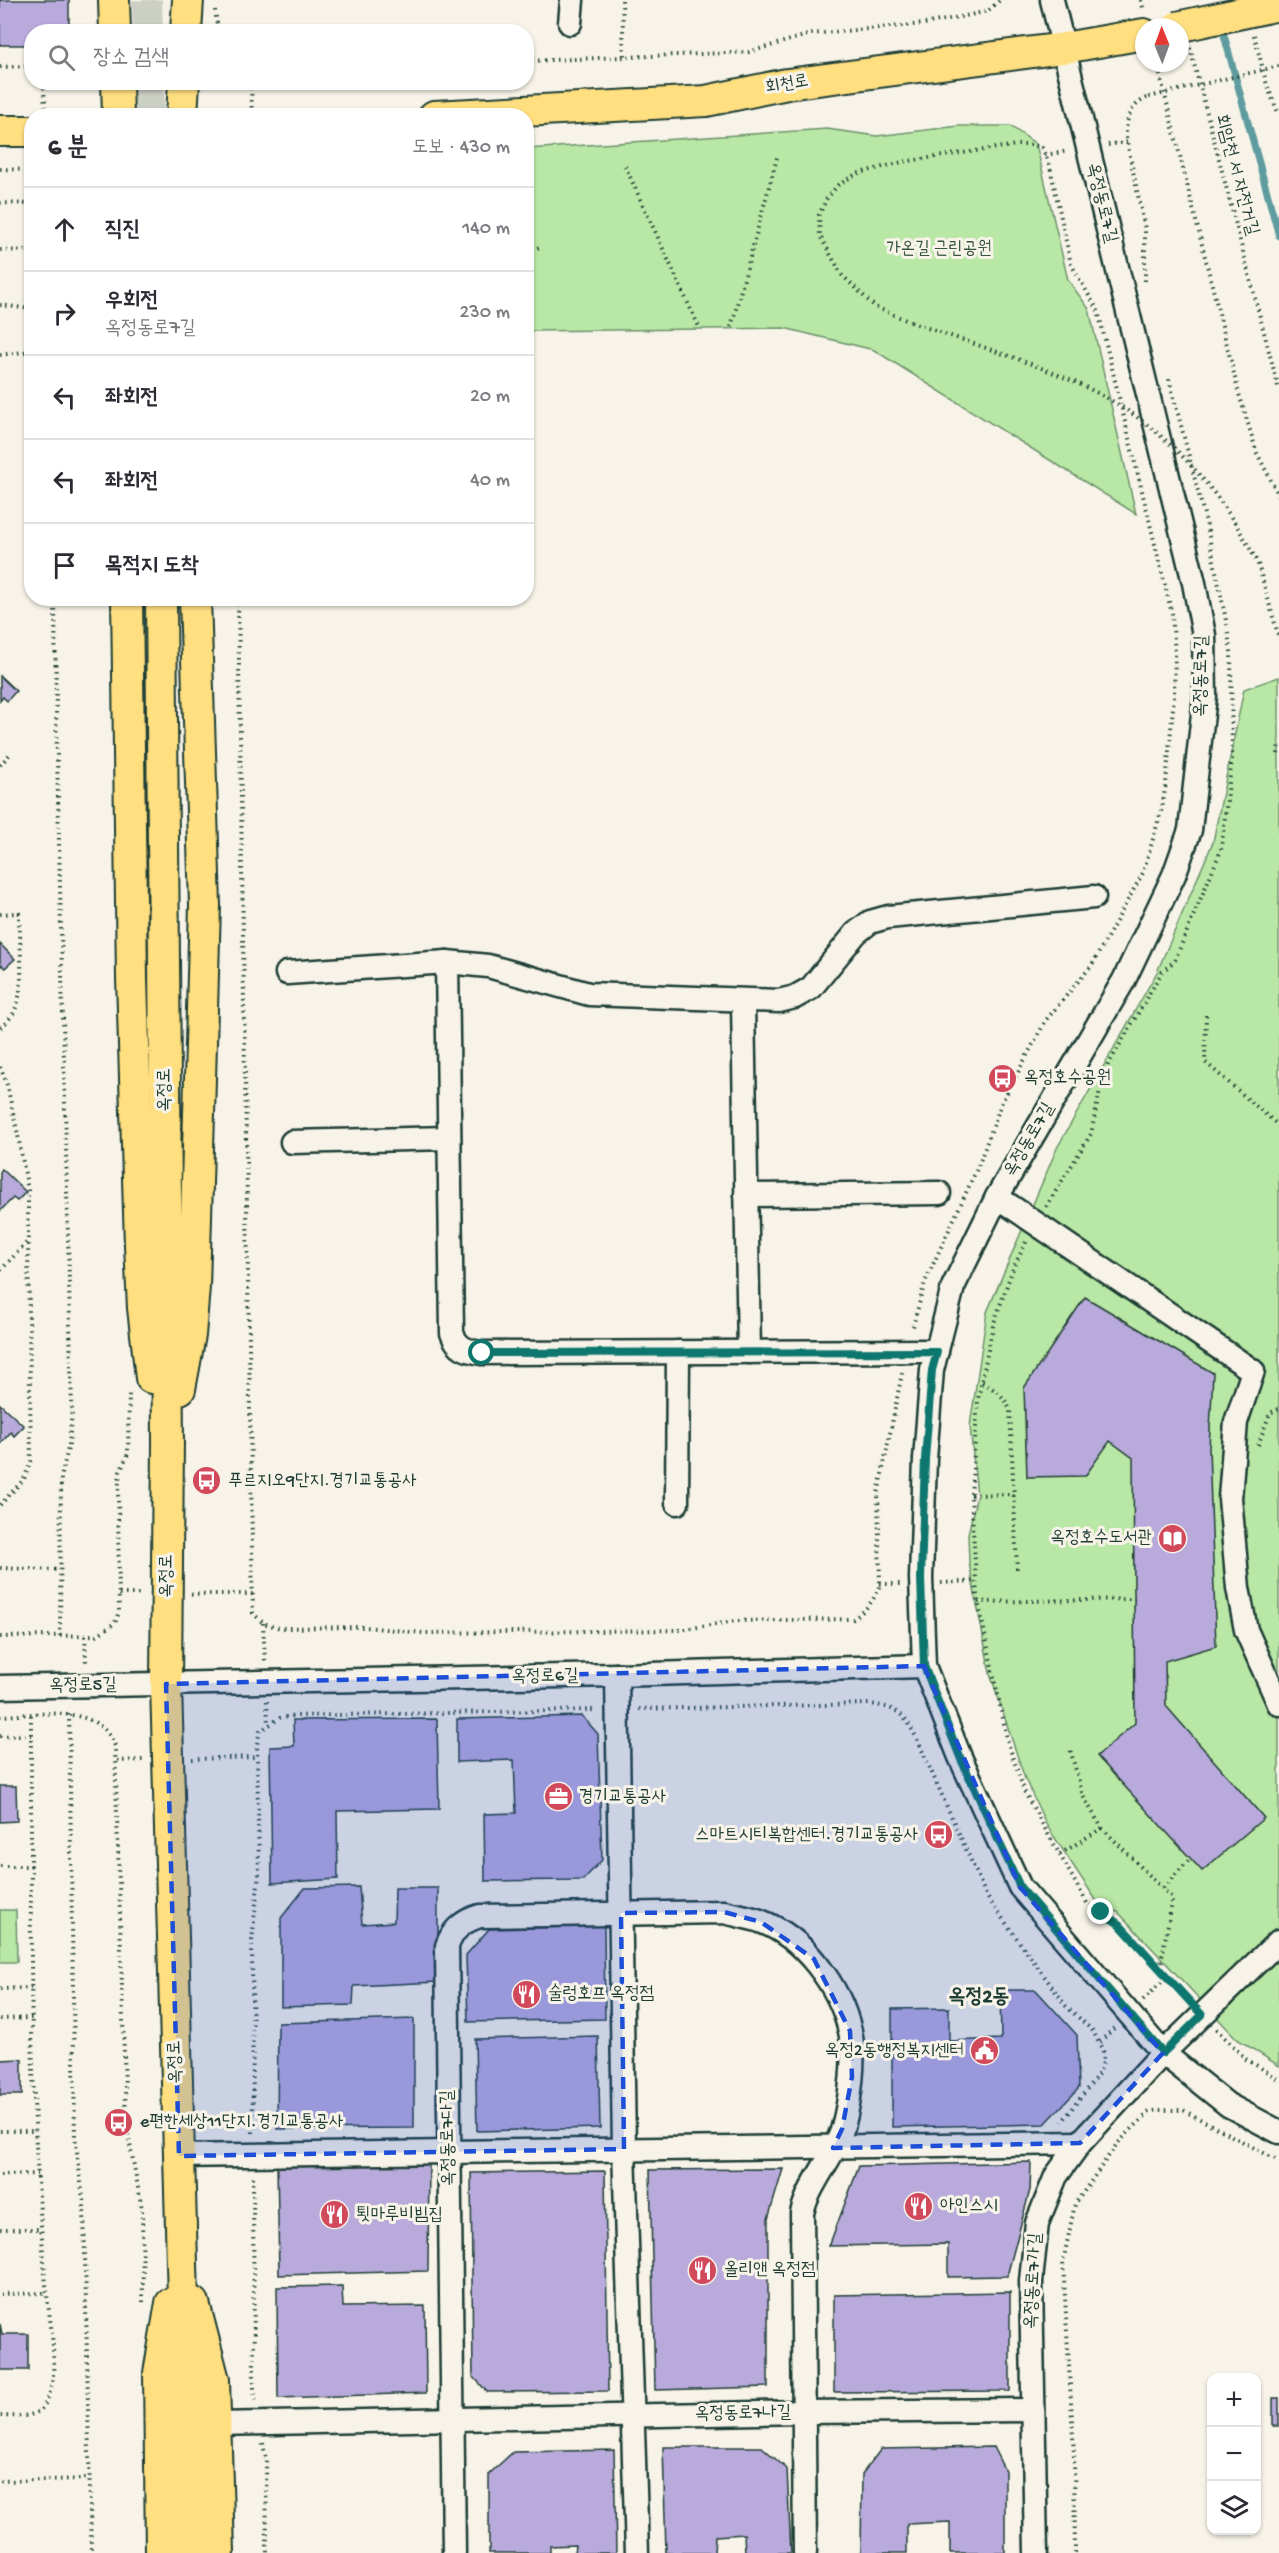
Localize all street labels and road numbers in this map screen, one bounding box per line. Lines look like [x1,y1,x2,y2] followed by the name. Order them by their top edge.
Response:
[764,71,810,99] street label: 회천로
[1210,112,1262,238] street label: 회암천 서 자전거길
[1081,161,1121,246] street label: 옥정동로7길
[1191,634,1213,717] street label: 옥정동로7길
[155,1068,176,1112] street label: 옥정로
[1000,1099,1060,1181] street label: 옥정동로7길
[157,1554,178,1598] street label: 옥정로
[511,1666,579,1688] street label: 옥정로6길
[49,1675,117,1697] street label: 옥정로5길
[165,2040,187,2084] street label: 옥정로
[438,2089,460,2186] street label: 옥정동로7다길
[1021,2232,1047,2330] street label: 옥정동로7가길
[695,2403,792,2425] street label: 옥정동로7나길

